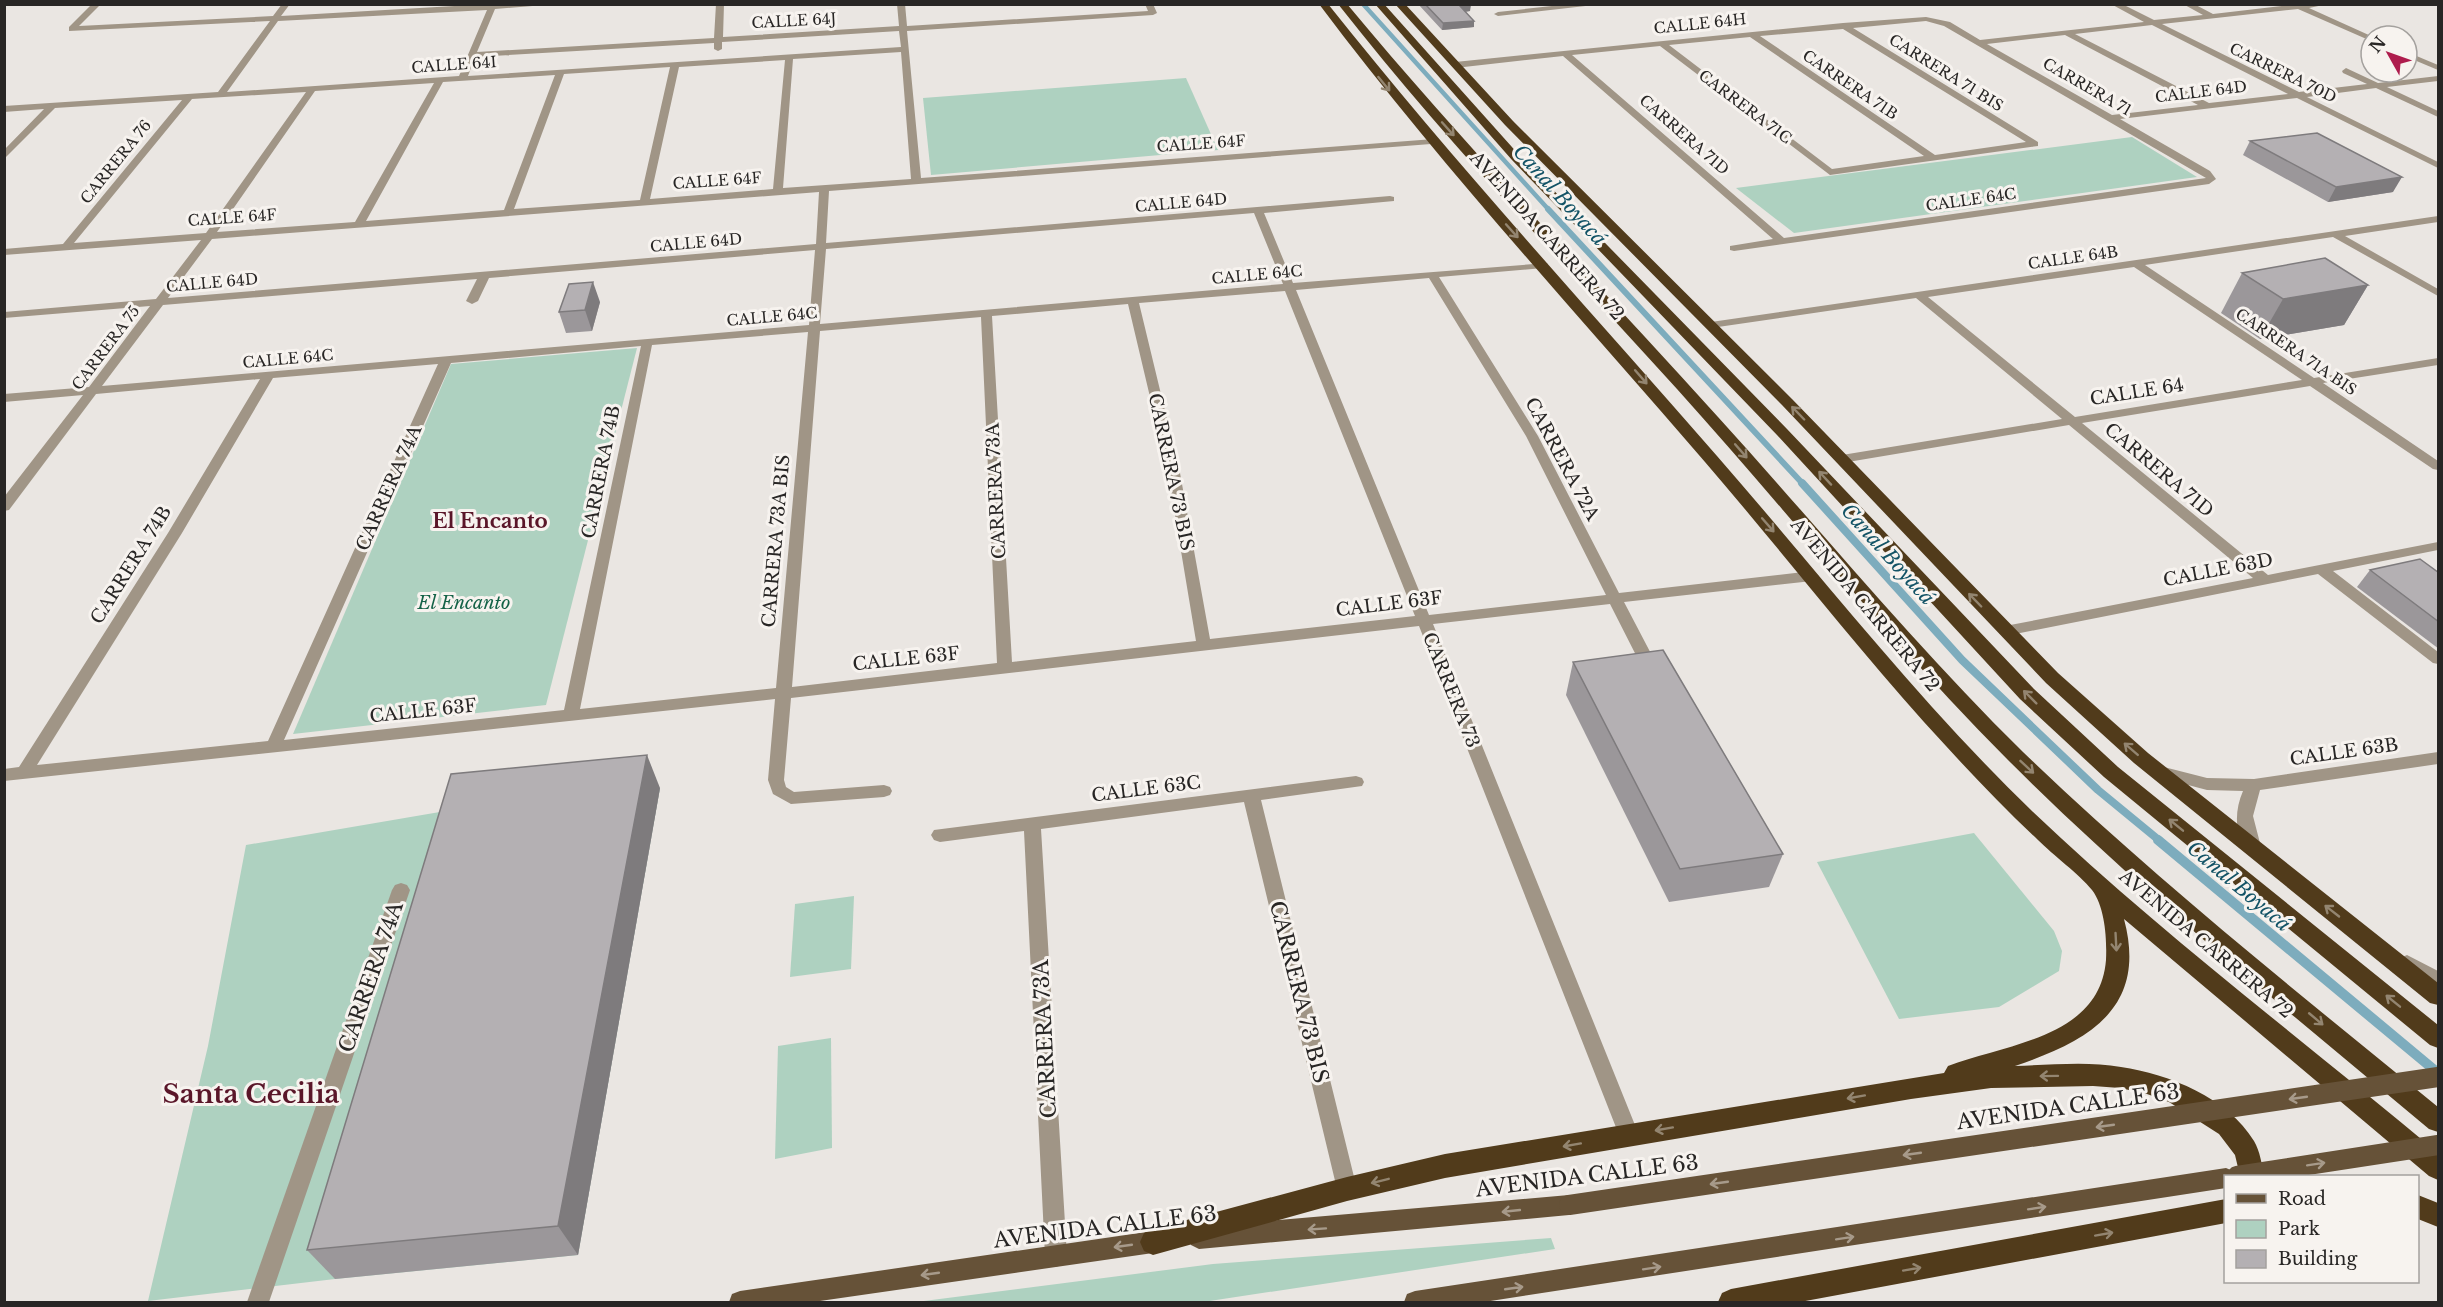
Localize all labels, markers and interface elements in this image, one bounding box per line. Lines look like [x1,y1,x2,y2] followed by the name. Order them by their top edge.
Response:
[751,9,837,32] street label: CALLE 64J
[1653,9,1747,38] street label: CALLE 64H
[2359,24,2419,84] north arrow
[1886,30,2007,115] street label: CARRERA 71 BIS
[2365,32,2390,57] text: N
[2227,38,2340,107] street label: CARRERA 70D
[1799,46,1902,123] street label: CARRERA 71B
[411,52,497,77] street label: CALLE 64I
[2039,53,2135,120] street label: CARRERA 71
[1695,65,1796,148] street label: CARRERA 71C
[1378,76,1391,92] one-way arrow
[2154,76,2248,107] street label: CALLE 64D
[1636,90,1733,179] street label: CARRERA 71D
[76,116,155,207] street label: CARRERA 76
[1441,121,1455,136] one-way arrow
[1156,131,1246,156] street label: CALLE 64F
[1508,139,1612,251] water label: Canal Boyacá
[1465,146,1629,325] street label: AVENIDA CARRERA 72
[672,168,762,193] street label: CALLE 64F
[1925,184,2017,215] street label: CALLE 64C
[1134,189,1228,216] street label: CALLE 64D
[187,205,277,230] street label: CALLE 64F
[1505,223,1519,238] one-way arrow
[649,229,743,256] street label: CALLE 64D
[2027,242,2119,273] street label: CALLE 64B
[1211,261,1303,288] street label: CALLE 64C
[165,269,259,296] street label: CALLE 64D
[68,302,144,394] street label: CARRERA 75
[726,303,818,330] street label: CALLE 64C
[2232,304,2360,399] street label: CARRERA 71A BIS
[242,345,334,372] street label: CALLE 64C
[1634,369,1648,384] one-way arrow
[2088,374,2186,410] street label: CALLE 64
[1144,391,1198,553] street label: CARRERA 73 BIS
[1520,394,1604,525] street label: CARRERA 72A
[577,403,625,541] street label: CARRERA 74B
[1790,405,1805,420] one-way arrow
[2100,418,2218,522] street label: CARRERA 71D
[351,421,427,554] street label: CARRERA 74A
[981,421,1011,560] street label: CARRERA 73A
[1734,443,1748,458] one-way arrow
[757,454,795,628] street label: CARRERA 73A BIS
[1818,470,1832,485] one-way arrow
[1836,498,1940,610] water label: Canal Boyacá
[86,502,176,628] street label: CARRERA 74B
[432,509,548,533] district label: El Encanto
[1785,513,1944,696] street label: AVENIDA CARRERA 72
[1762,517,1775,533] one-way arrow
[2161,549,2275,591] street label: CALLE 63D
[1334,587,1444,621] street label: CALLE 63F
[416,592,511,614] park label: El Encanto
[1968,592,1983,607] one-way arrow
[1418,629,1484,751] street label: CARRERA 73
[851,642,961,676] street label: CALLE 63F
[2022,690,2037,704] one-way arrow
[368,694,478,728] street label: CALLE 63F
[2288,734,2400,770] street label: CALLE 63B
[2123,743,2139,756] one-way arrow
[2019,759,2034,774] one-way arrow
[1090,771,1202,807] street label: CALLE 63C
[2168,819,2184,832] one-way arrow
[2182,836,2296,936] water label: Canal Boyacá
[2114,864,2297,1023] street label: AVENIDA CARRERA 72
[333,897,409,1056] street label: CARRERA 74A
[1264,898,1334,1086] street label: CARRERA 73 BIS
[2324,905,2340,918] one-way arrow
[2111,931,2122,951] one-way arrow
[1028,958,1062,1119] street label: CARRERA 73A
[2385,994,2401,1007] one-way arrow
[2308,1013,2324,1026] one-way arrow
[2040,1070,2060,1081] one-way arrow
[162,1078,340,1110] district label: Santa Cecilia
[1954,1078,2181,1136] street label: AVENIDA CALLE 63
[1847,1092,1866,1103] one-way arrow
[2288,1092,2308,1103] one-way arrow
[2095,1121,2115,1132] one-way arrow
[1654,1124,1674,1135] one-way arrow
[1562,1140,1582,1151] one-way arrow
[1473,1149,1700,1203] street label: AVENIDA CALLE 63
[1902,1149,1922,1160] one-way arrow
[2305,1159,2325,1170] one-way arrow
[1371,1175,1390,1187] one-way arrow
[2224,1175,2419,1283] legend
[1709,1177,1729,1188] one-way arrow
[2278,1188,2326,1210] text: Road
[991,1200,1218,1254] street label: AVENIDA CALLE 63
[2027,1202,2047,1213] one-way arrow
[1501,1206,1521,1217] one-way arrow
[2278,1218,2320,1240] text: Park
[1307,1224,1327,1235] one-way arrow
[2093,1228,2113,1239] one-way arrow
[1834,1232,1854,1243] one-way arrow
[1113,1241,1133,1252] one-way arrow
[2278,1248,2357,1270] text: Building
[1641,1262,1661,1273] one-way arrow
[1902,1263,1921,1274] one-way arrow
[920,1269,940,1280] one-way arrow
[1504,1283,1524,1294] one-way arrow

